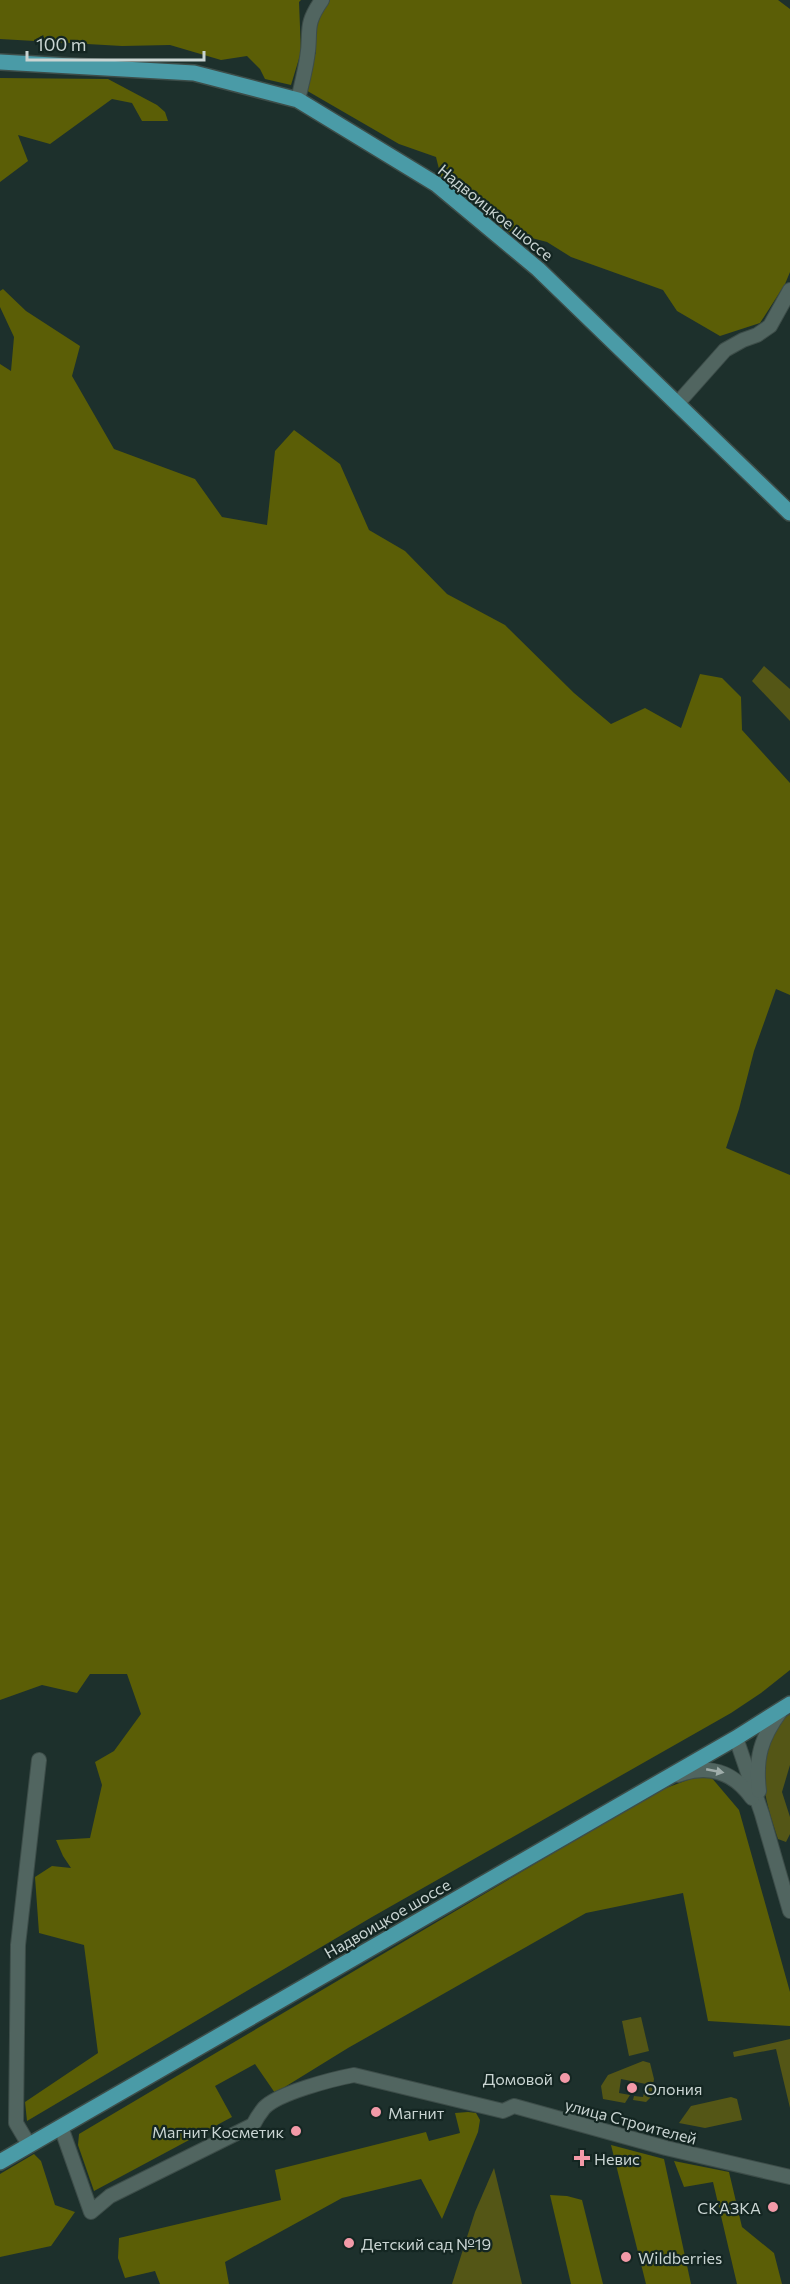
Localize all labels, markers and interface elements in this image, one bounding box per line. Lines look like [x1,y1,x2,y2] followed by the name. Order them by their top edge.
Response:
[27,24,204,62] scale bar
[36,33,86,55] text: 100 m
[435,160,557,264] street label: Надвоицкое шоссе
[706,1767,725,1776] one-way arrow
[321,1874,453,1962] street label: Надвоицкое шоссе
[483,2069,553,2088] place label: Домовой
[558,2071,572,2085] marker: Домовой
[644,2079,702,2098] place label: Олония
[625,2081,639,2095] marker: Олония
[563,2094,699,2148] street label: улица Строителей
[388,2103,445,2122] place label: Магнит
[369,2105,383,2119] marker: Магнит
[152,2122,284,2141] place label: Магнит Косметик
[289,2124,303,2138] marker: Магнит Косметик
[594,2149,640,2168] place label: Невис
[575,2151,589,2165] marker: Невис
[697,2198,761,2217] place label: СКАЗКА
[766,2200,780,2214] marker: СКАЗКА
[361,2234,491,2253] place label: Детский сад №19
[342,2236,356,2250] marker: Детский сад №19
[638,2248,722,2267] place label: Wildberries
[619,2250,633,2264] marker: Wildberries

